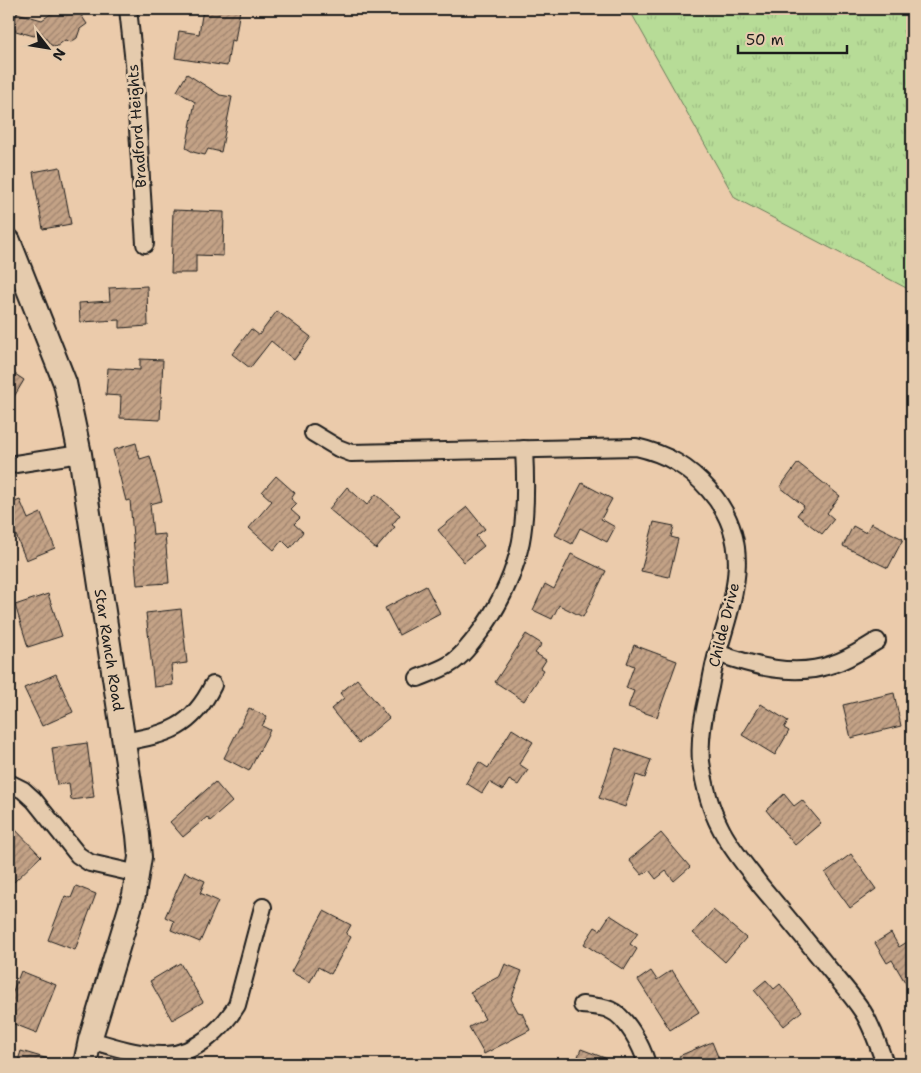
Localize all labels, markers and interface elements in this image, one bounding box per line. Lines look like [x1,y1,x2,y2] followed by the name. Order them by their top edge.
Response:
[22,22,72,72] north arrow
[738,22,847,54] scale bar
[746,30,784,50] text: 50 m
[49,45,70,64] text: N
[123,64,151,188] street label: Bradford Heights
[704,581,744,669] street label: Childe Drive
[89,587,129,713] street label: Star Ranch Road

